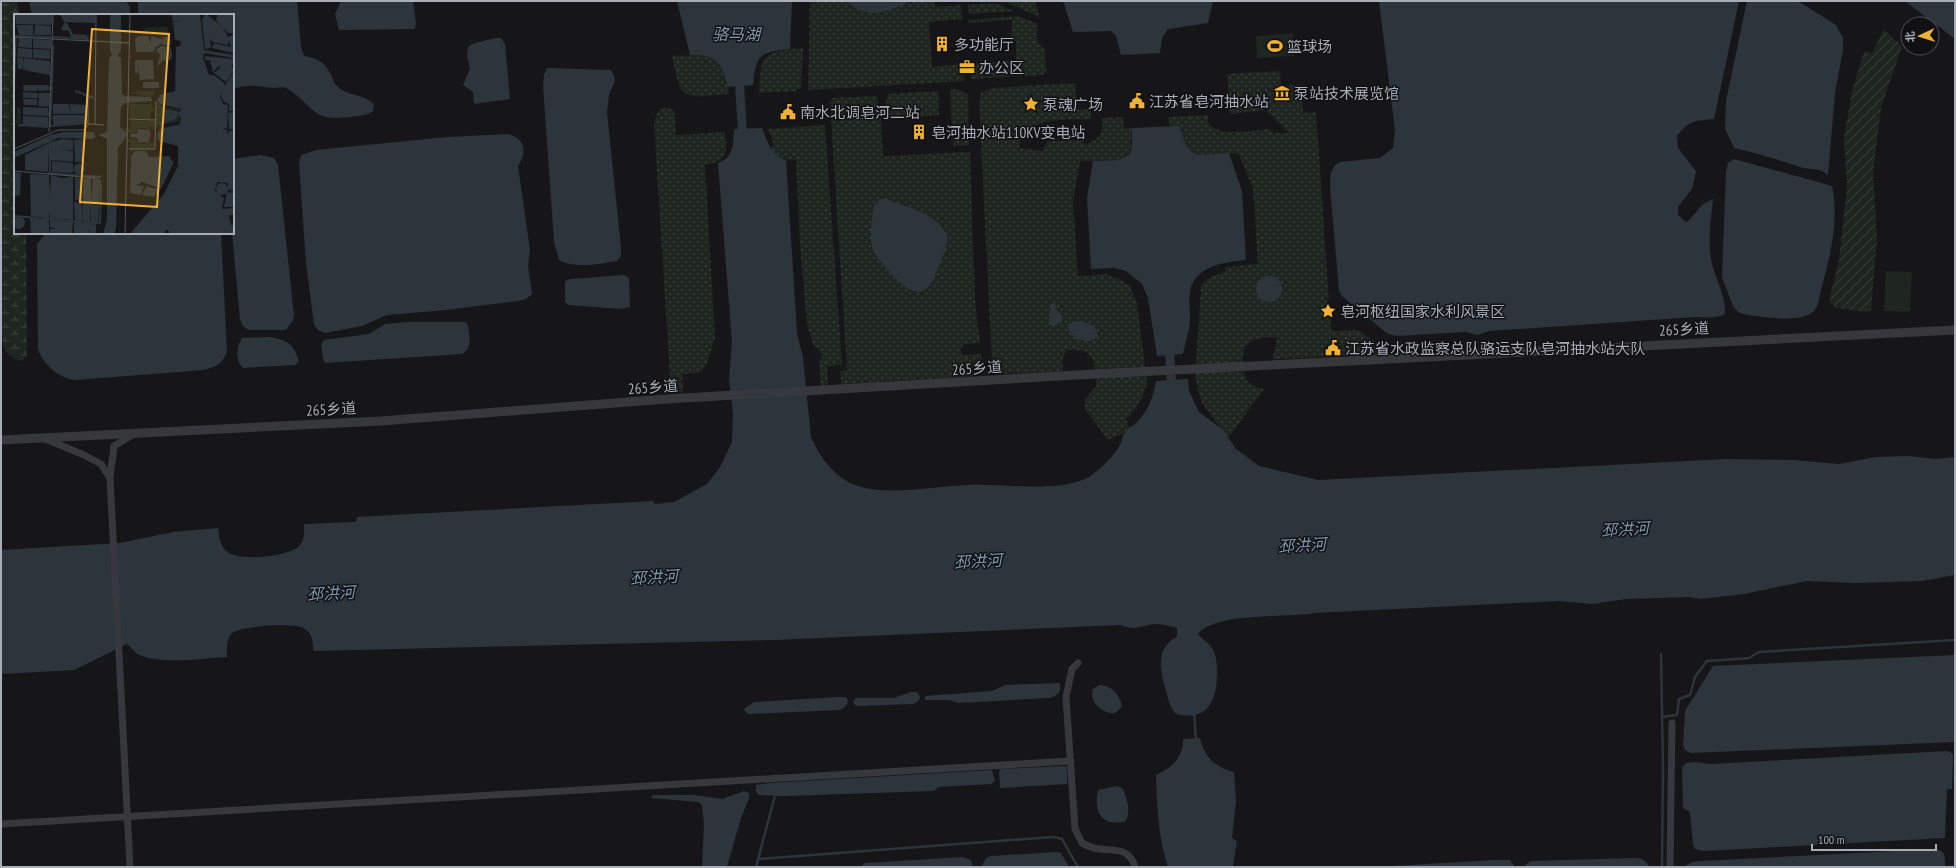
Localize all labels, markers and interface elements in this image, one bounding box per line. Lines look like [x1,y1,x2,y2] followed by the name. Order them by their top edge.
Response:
[14,14,234,234] inset map
[1900,16,1940,56] north arrow
[712,24,763,44] water label: 骆马湖
[1903,31,1917,43] text: 北
[933,35,951,53] building icon: 多功能厅
[954,35,1014,54] place label: 多功能厅
[1266,37,1284,55] sports icon: 篮球场
[1287,37,1332,56] place label: 篮球场
[958,58,976,76] office icon: 办公区
[979,58,1024,77] place label: 办公区
[1273,84,1291,102] museum icon: 泵站技术展览馆
[1294,84,1399,103] place label: 泵站技术展览馆
[1128,92,1146,110] public building icon: 江苏省皂河抽水站
[1149,92,1269,111] place label: 江苏省皂河抽水站
[1022,95,1040,113] place icon: 泵魂广场
[1043,95,1103,114] place label: 泵魂广场
[779,103,797,121] public building icon: 南水北调皂河二站
[800,103,920,122] place label: 南水北调皂河二站
[910,123,928,141] building icon: 皂河抽水站110KV变电站
[931,123,1085,142] place label: 皂河抽水站110KV变电站
[1319,302,1337,320] place icon: 皂河枢纽国家水利风景区
[1340,302,1505,321] place label: 皂河枢纽国家水利风景区
[1658,318,1710,340] street label: 265乡道
[1324,339,1342,357] public building icon: 江苏省水政监察总队骆运支队皂河抽水站大队
[1345,339,1645,358] place label: 江苏省水政监察总队骆运支队皂河抽水站大队
[951,357,1003,379] street label: 265乡道
[627,376,679,398] street label: 265乡道
[305,398,357,420] street label: 265乡道
[1601,518,1652,540] water label: 邳洪河
[1278,534,1329,556] water label: 邳洪河
[954,550,1005,572] water label: 邳洪河
[630,566,681,588] water label: 邳洪河
[307,582,358,604] water label: 邳洪河
[1812,826,1936,852] scale bar
[1818,832,1845,847] text: 100 m

